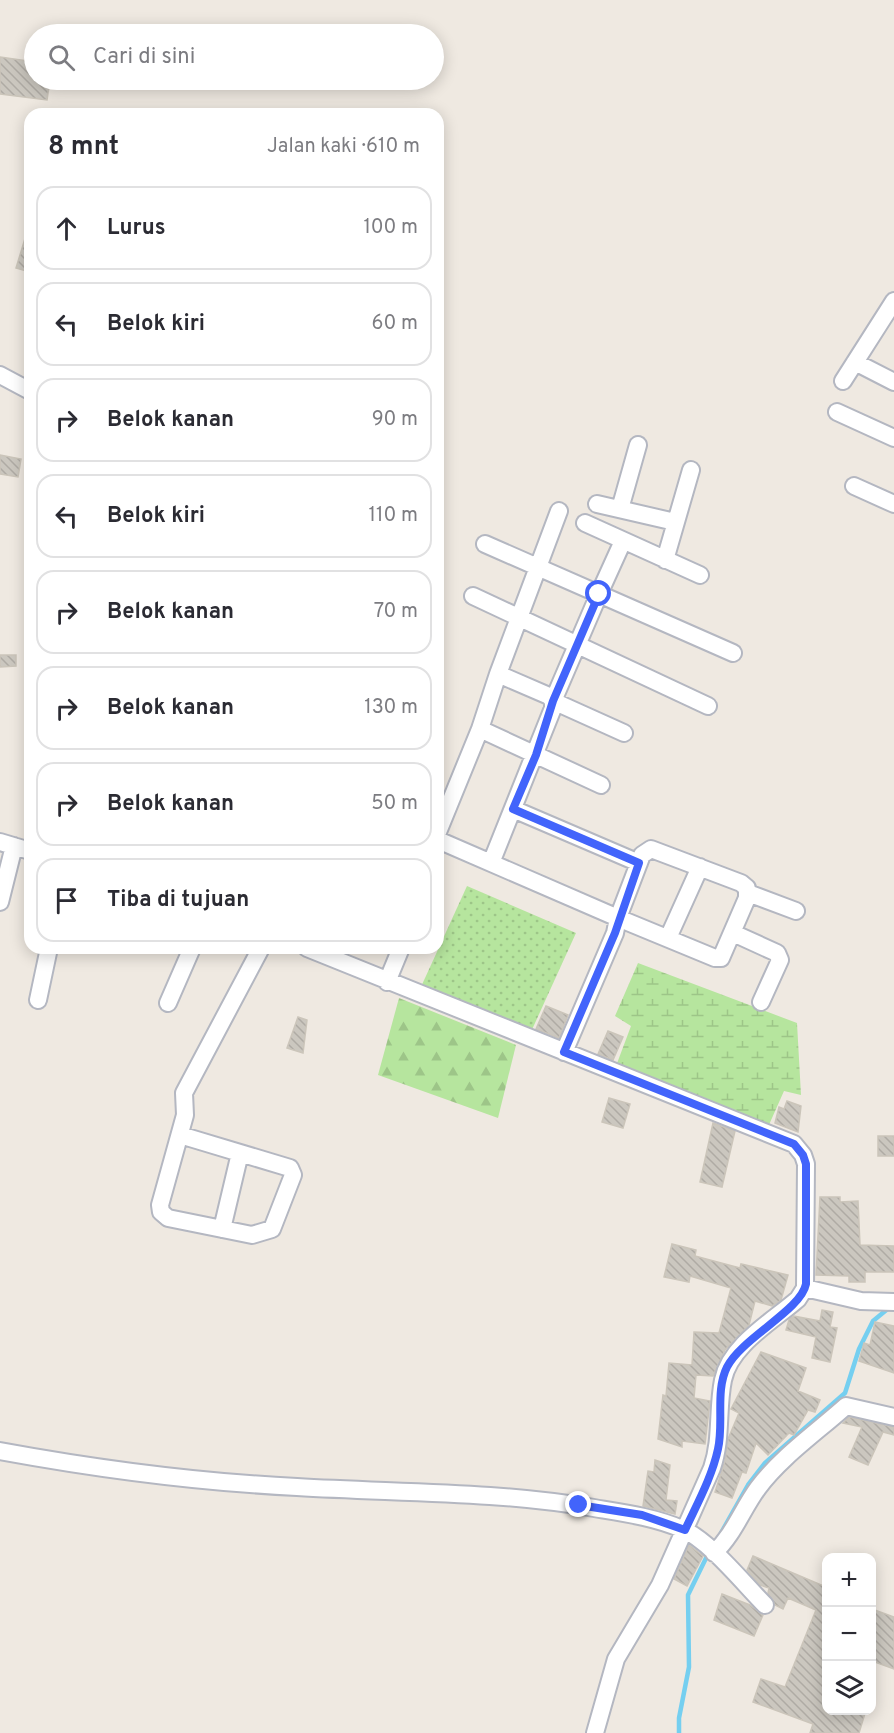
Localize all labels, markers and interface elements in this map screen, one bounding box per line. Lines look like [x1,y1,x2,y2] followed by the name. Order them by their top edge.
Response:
[24,24,444,90] search box
[45,41,78,74] icon: search
[93,44,195,71] text: Cari di sini
[48,131,119,164] text: 8 mnt
[267,134,420,160] text: Jalan kaki · 610 m
[50,212,83,245] icon: ahead
[107,215,166,242] text: Lurus
[363,215,418,241] text: 100 m
[50,308,83,341] icon: left
[107,311,205,338] text: Belok kiri
[372,311,418,337] text: 60 m
[50,404,83,437] icon: right
[107,407,234,434] text: Belok kanan
[372,407,418,433] text: 90 m
[50,500,83,533] icon: left
[107,503,205,530] text: Belok kiri
[369,503,418,529] text: 110 m
[585,580,611,606] route start
[50,596,83,629] icon: right
[107,599,234,626] text: Belok kanan
[374,599,418,625] text: 70 m
[50,692,83,725] icon: right
[107,695,234,722] text: Belok kanan
[364,695,418,721] text: 130 m
[50,788,83,821] icon: right
[107,791,234,818] text: Belok kanan
[371,791,418,817] text: 50 m
[50,884,83,917] icon: arrive
[107,887,249,914] text: Tiba di tujuan
[565,1491,591,1517] route end
[822,1553,876,1715] map controls
[822,1553,876,1607] button: +
[822,1607,876,1661] button: −
[822,1661,876,1715] button: layers

